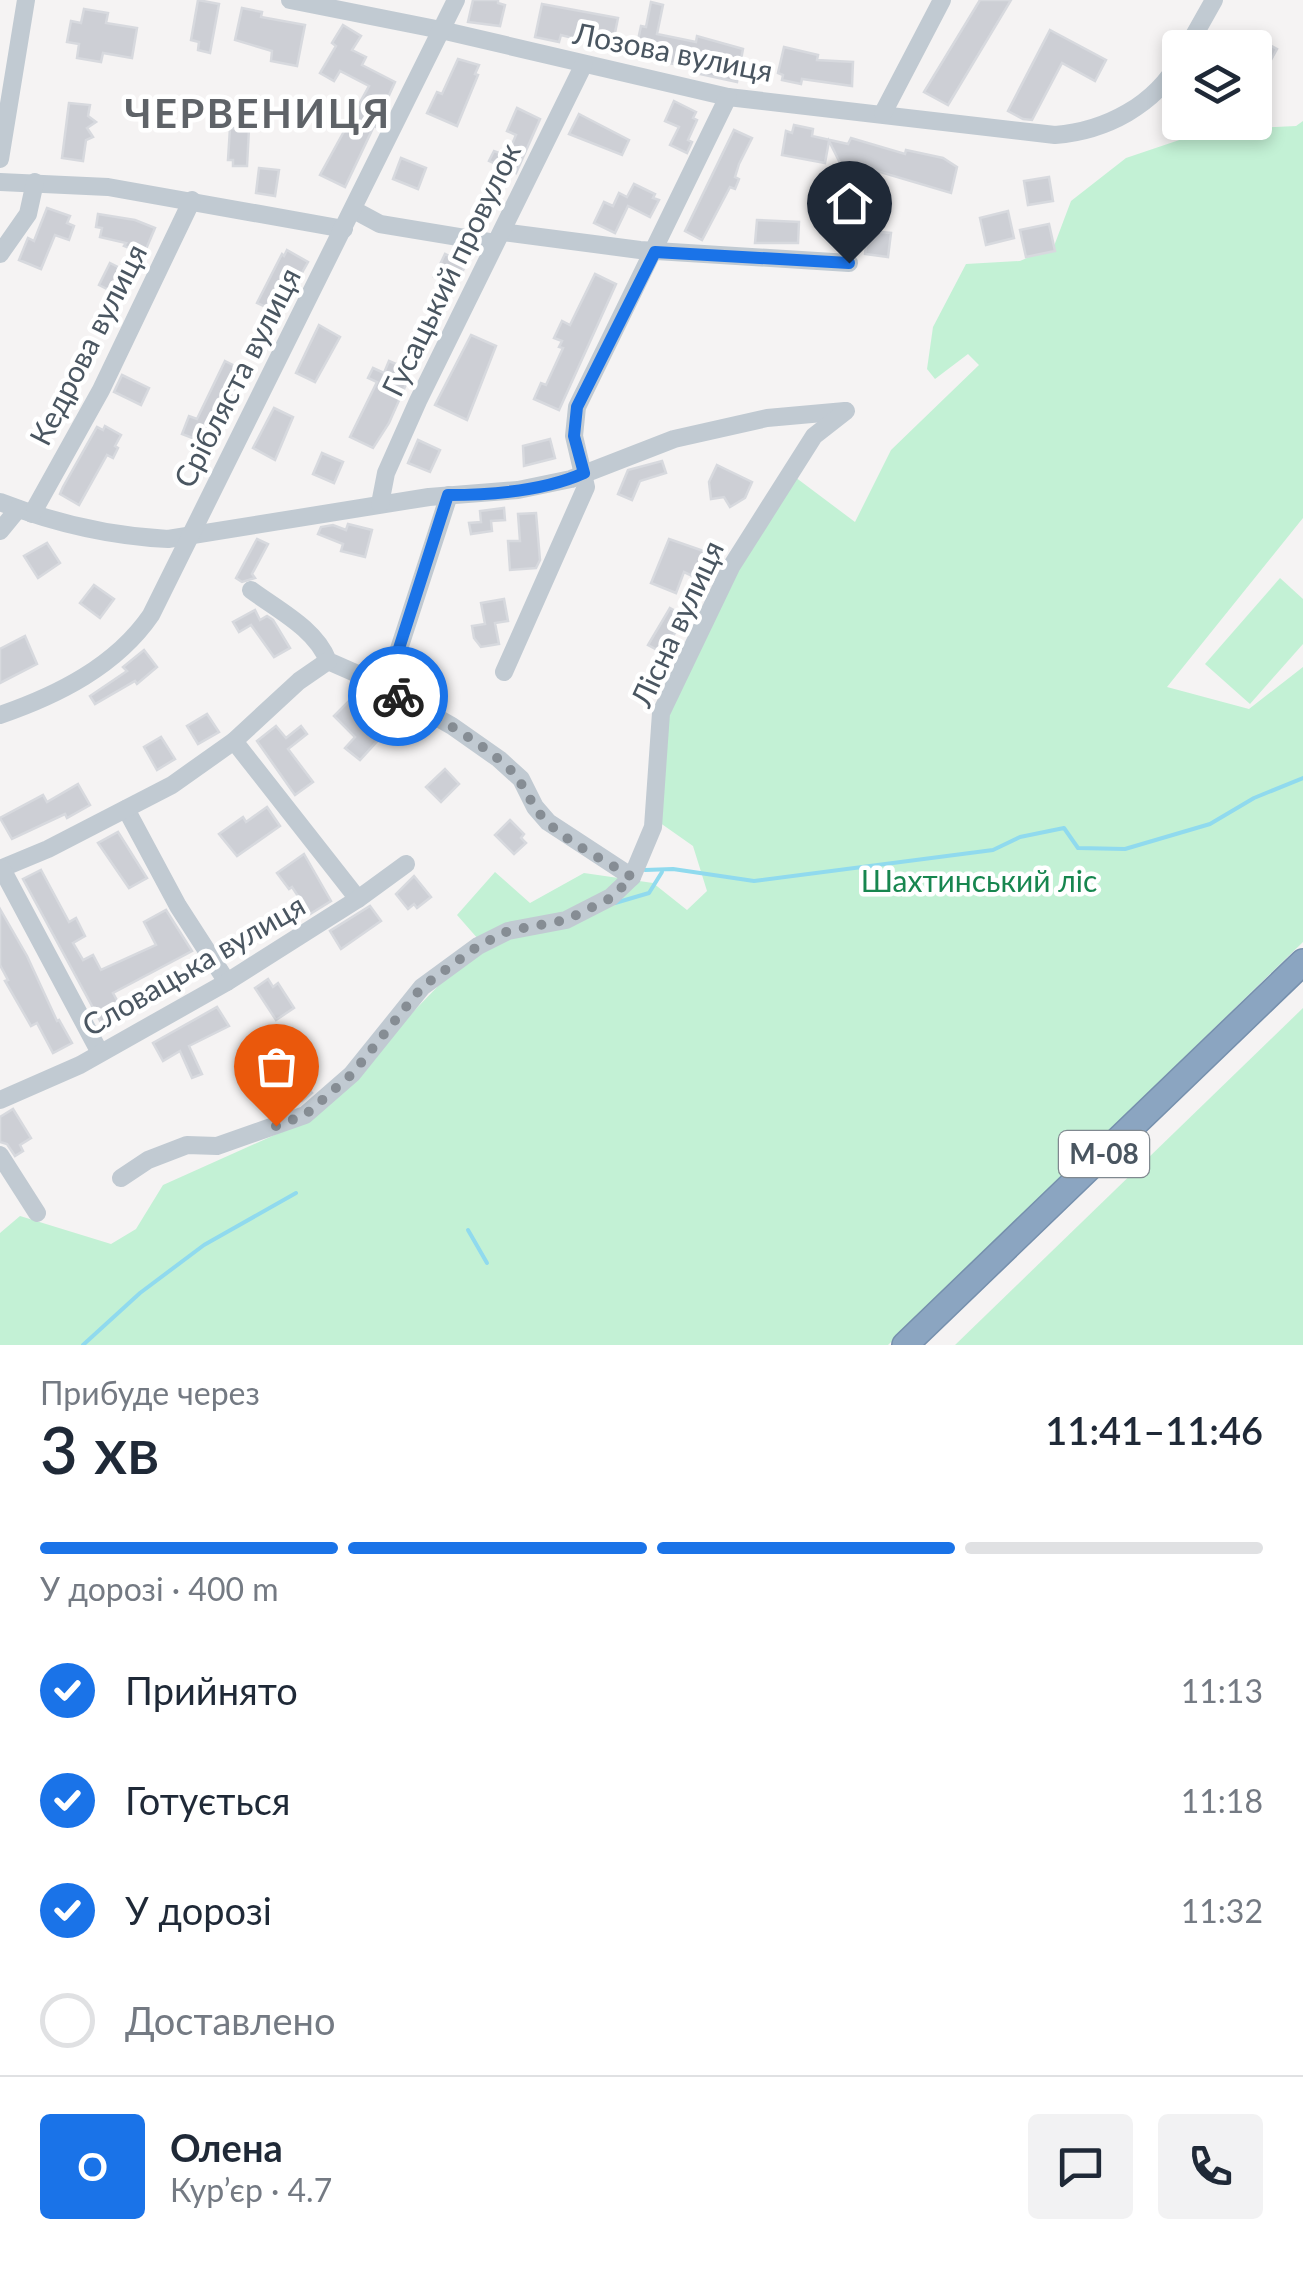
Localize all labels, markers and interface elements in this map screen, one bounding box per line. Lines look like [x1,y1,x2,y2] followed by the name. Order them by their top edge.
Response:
[570,14,776,88] street label: Лозова вулиця
[1162,30,1272,140] map controls
[1162,30,1272,140] button: layers
[124,89,392,137] district label: ЧЕРВЕНИЦЯ
[373,136,527,402] street label: Гусацький провулок
[807,161,892,264] pin
[822,176,877,231] icon: home
[21,238,153,451] street label: Кедрова вулиця
[165,261,307,493] street label: Срібляста вулиця
[622,534,730,713] street label: Лісна вулиця
[348,646,448,746] courier
[371,669,426,724] icon: bike
[861,862,1097,898] park label: Шахтинський ліс
[75,886,311,1043] street label: Словацька вулиця
[234,1024,319,1127] pin
[249,1039,304,1094] icon: bag
[1059,1131,1149,1177] road number: М-08
[40,1373,260,1412] text: Прибуде через
[1045,1407,1263,1453] text: 11:41–11:46
[40,1410,160,1488] text: 3 хв
[40,1569,279,1608] text: У дорозі · 400 m
[40,1663,95,1718] icon: check
[125,1667,298,1713] text: Прийнято
[1181,1671,1263,1710] text: 11:13
[40,1773,95,1828] icon: check
[125,1777,291,1823] text: Готується
[1181,1781,1263,1820] text: 11:18
[40,1883,95,1938] icon: check
[125,1887,272,1933] text: У дорозі
[1181,1891,1263,1930] text: 11:32
[125,1997,335,2043] text: Доставлено
[1028,2114,1133,2219] button: chat
[1158,2114,1263,2219] button: phone
[170,2124,283,2170] text: Олена
[77,2143,108,2189] text: О
[170,2170,332,2209] text: Кур’єр · 4.7

